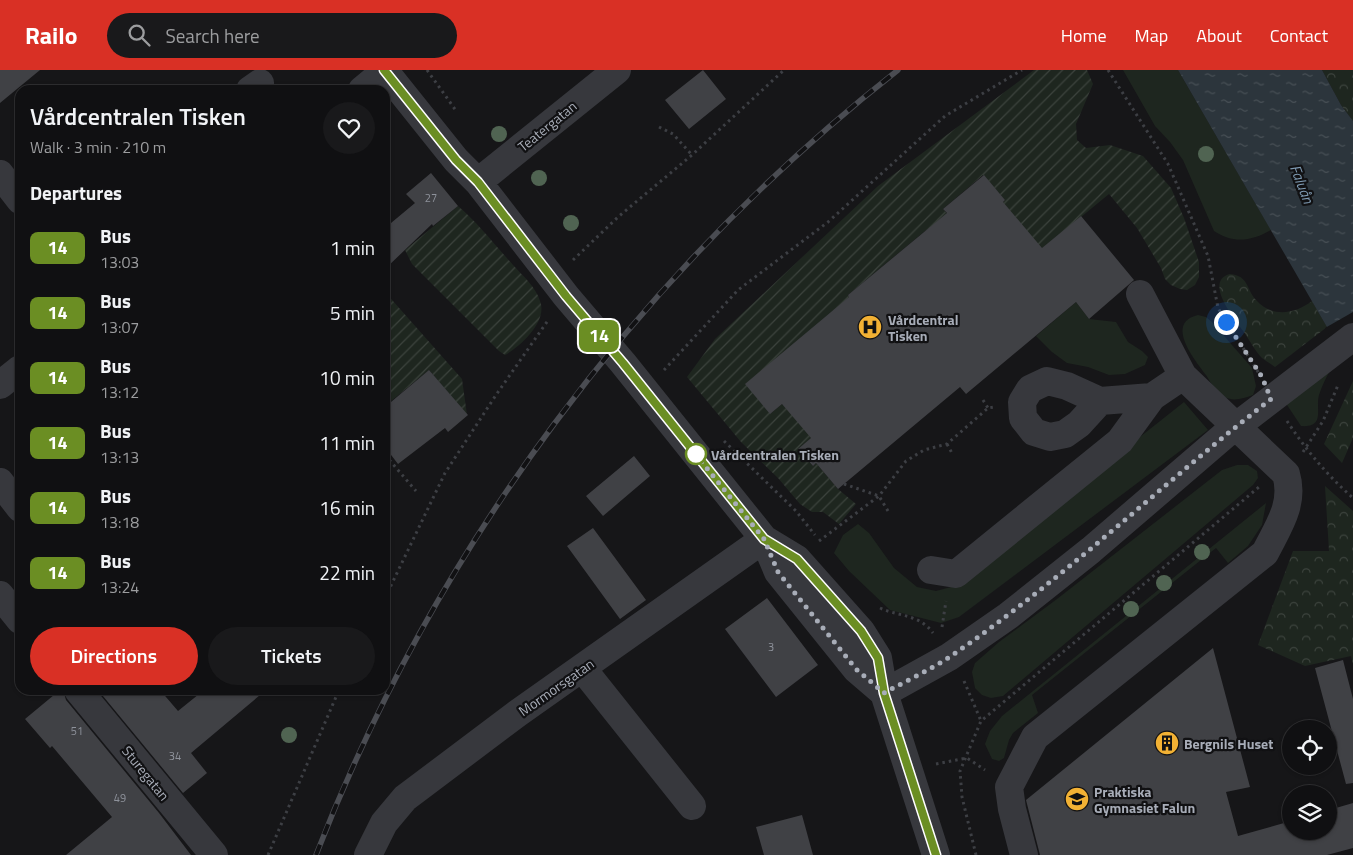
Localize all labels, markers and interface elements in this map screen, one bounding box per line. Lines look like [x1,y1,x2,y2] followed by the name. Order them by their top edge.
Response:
[107,13,457,58] search box
[25,17,77,53] text: Railo
[125,21,153,49] icon: search
[165,21,260,50] text: Search here
[1061,22,1107,49] text: Home
[1135,22,1168,49] text: Map
[1196,22,1242,49] text: About
[1270,22,1328,49] text: Contact
[513,96,581,156] street label: Teatergatan
[30,98,246,134] text: Vårdcentralen Tisken
[323,102,375,154] button: heart
[30,135,166,159] text: Walk · 3 min · 210 m
[1284,161,1320,207] water label: Faluån
[30,178,122,207] text: Departures
[425,190,437,206] house number: 27
[100,221,131,250] text: Bus
[330,233,375,262] text: 1 min
[47,234,68,261] text: 14
[100,250,139,274] text: 13:03
[100,286,131,315] text: Bus
[330,298,375,327] text: 5 min
[47,299,68,326] text: 14
[888,309,958,346] place label: Vårdcentral Tisken
[1214,310,1239,335] your location
[857,314,883,340] hospital icon: Vårdcentral Tisken
[100,315,139,339] text: 13:07
[576,320,622,352] line badge: 14
[589,322,609,349] text: 14
[100,351,131,380] text: Bus
[319,363,375,392] text: 10 min
[47,364,68,391] text: 14
[100,380,139,404] text: 13:12
[100,416,131,445] text: Bus
[319,428,375,457] text: 11 min
[47,429,68,456] text: 14
[685,443,707,465] marker: Vårdcentralen Tisken
[711,444,839,465] place label: Vårdcentralen Tisken
[100,445,139,469] text: 13:13
[100,481,131,510] text: Bus
[319,493,375,522] text: 16 min
[47,494,68,521] text: 14
[100,510,139,534] text: 13:18
[100,546,131,575] text: Bus
[319,558,375,587] text: 22 min
[47,559,68,586] text: 14
[100,575,139,599] text: 13:24
[30,627,198,685] button: Directions
[208,627,375,685] button: Tickets
[768,639,774,655] house number: 3
[514,653,598,721] street label: Mormorsgatan
[1282,720,1337,840] map controls
[1282,720,1337,775] button: locate
[71,723,83,739] house number: 51
[1154,730,1180,756] building icon: Bergnils Huset
[1184,733,1273,754] place label: Bergnils Huset
[117,741,175,805] street label: Sturegatan
[169,748,181,764] house number: 34
[1094,781,1195,818] place label: Praktiska Gymnasiet Falun
[1282,785,1337,840] button: layers
[1064,786,1090,812] school or university icon: Praktiska Gymnasiet Falun
[114,790,126,806] house number: 49

